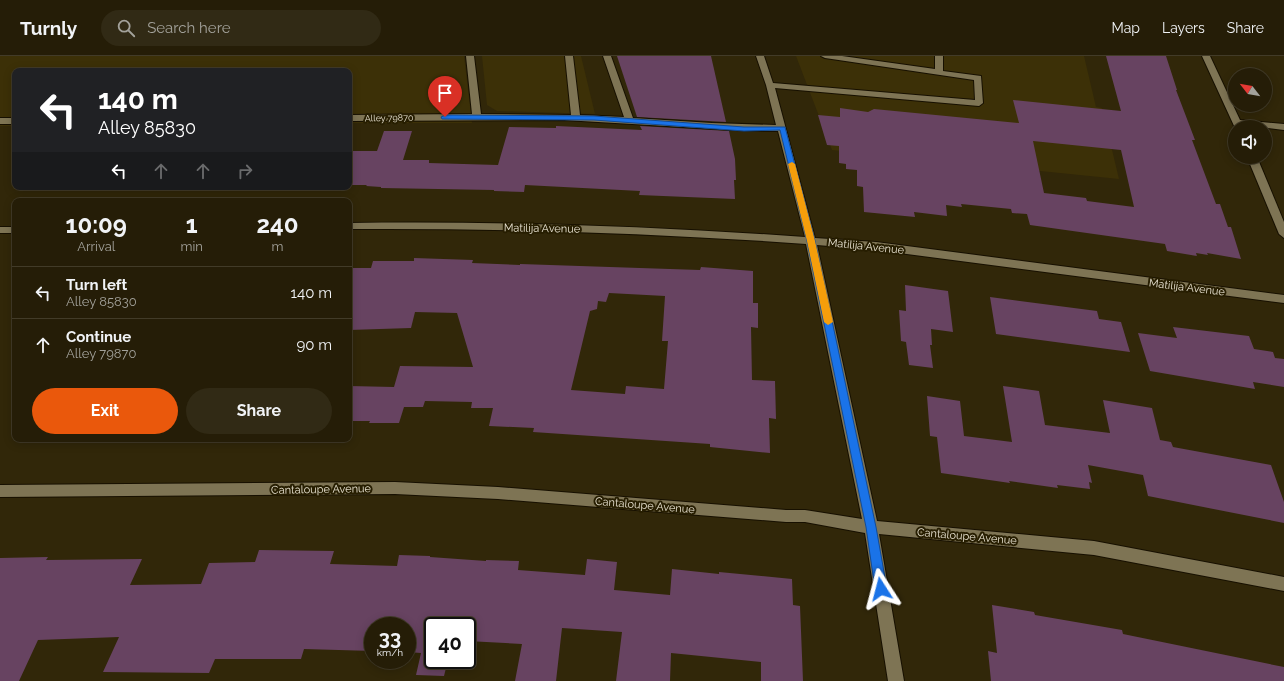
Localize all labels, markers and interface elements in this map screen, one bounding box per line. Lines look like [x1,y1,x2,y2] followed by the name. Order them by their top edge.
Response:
[101,10,381,46] search box
[20,17,77,39] text: Turnly
[115,17,137,39] icon: search
[147,19,231,37] text: Search here
[1112,20,1140,36] text: Map
[1162,20,1205,36] text: Layers
[1227,20,1264,36] text: Share
[1228,68,1272,112] north arrow
[1228,68,1272,164] map controls
[428,76,462,117] pin
[434,82,456,104] icon: arrive
[98,83,178,116] text: 140 m
[32,84,84,136] icon: left
[365,113,414,123] street label: Alley 79870
[98,117,196,138] text: Alley 85830
[1228,120,1272,164] button: sound
[108,160,130,182] icon: left
[150,160,172,182] icon: ahead
[192,160,214,182] icon: ahead
[234,160,256,182] icon: right
[66,210,127,239] text: 10:09
[186,210,198,239] text: 1
[256,210,298,239] text: 240
[504,221,581,236] street label: Matilija Avenue
[827,236,905,257] street label: Matilija Avenue
[77,239,115,254] text: Arrival
[181,239,203,254] text: min
[271,239,283,254] text: m
[66,276,127,294] text: Turn left
[1148,276,1226,299] street label: Matilija Avenue
[32,282,54,304] icon: left
[291,284,332,302] text: 140 m
[66,294,137,309] text: Alley 85830
[66,328,131,346] text: Continue
[32,334,54,356] icon: ahead
[296,336,332,354] text: 90 m
[66,346,136,361] text: Alley 79870
[32,388,178,434] button: Exit
[186,388,332,434] button: Share
[271,482,372,497] street label: Cantaloupe Avenue
[595,495,696,516] street label: Cantaloupe Avenue
[917,526,1018,547] street label: Cantaloupe Avenue
[860,568,902,610] position arrow
[424,617,476,669] speed limit sign: 40
[379,626,401,650] text: 33
[377,647,403,658] text: km/h

